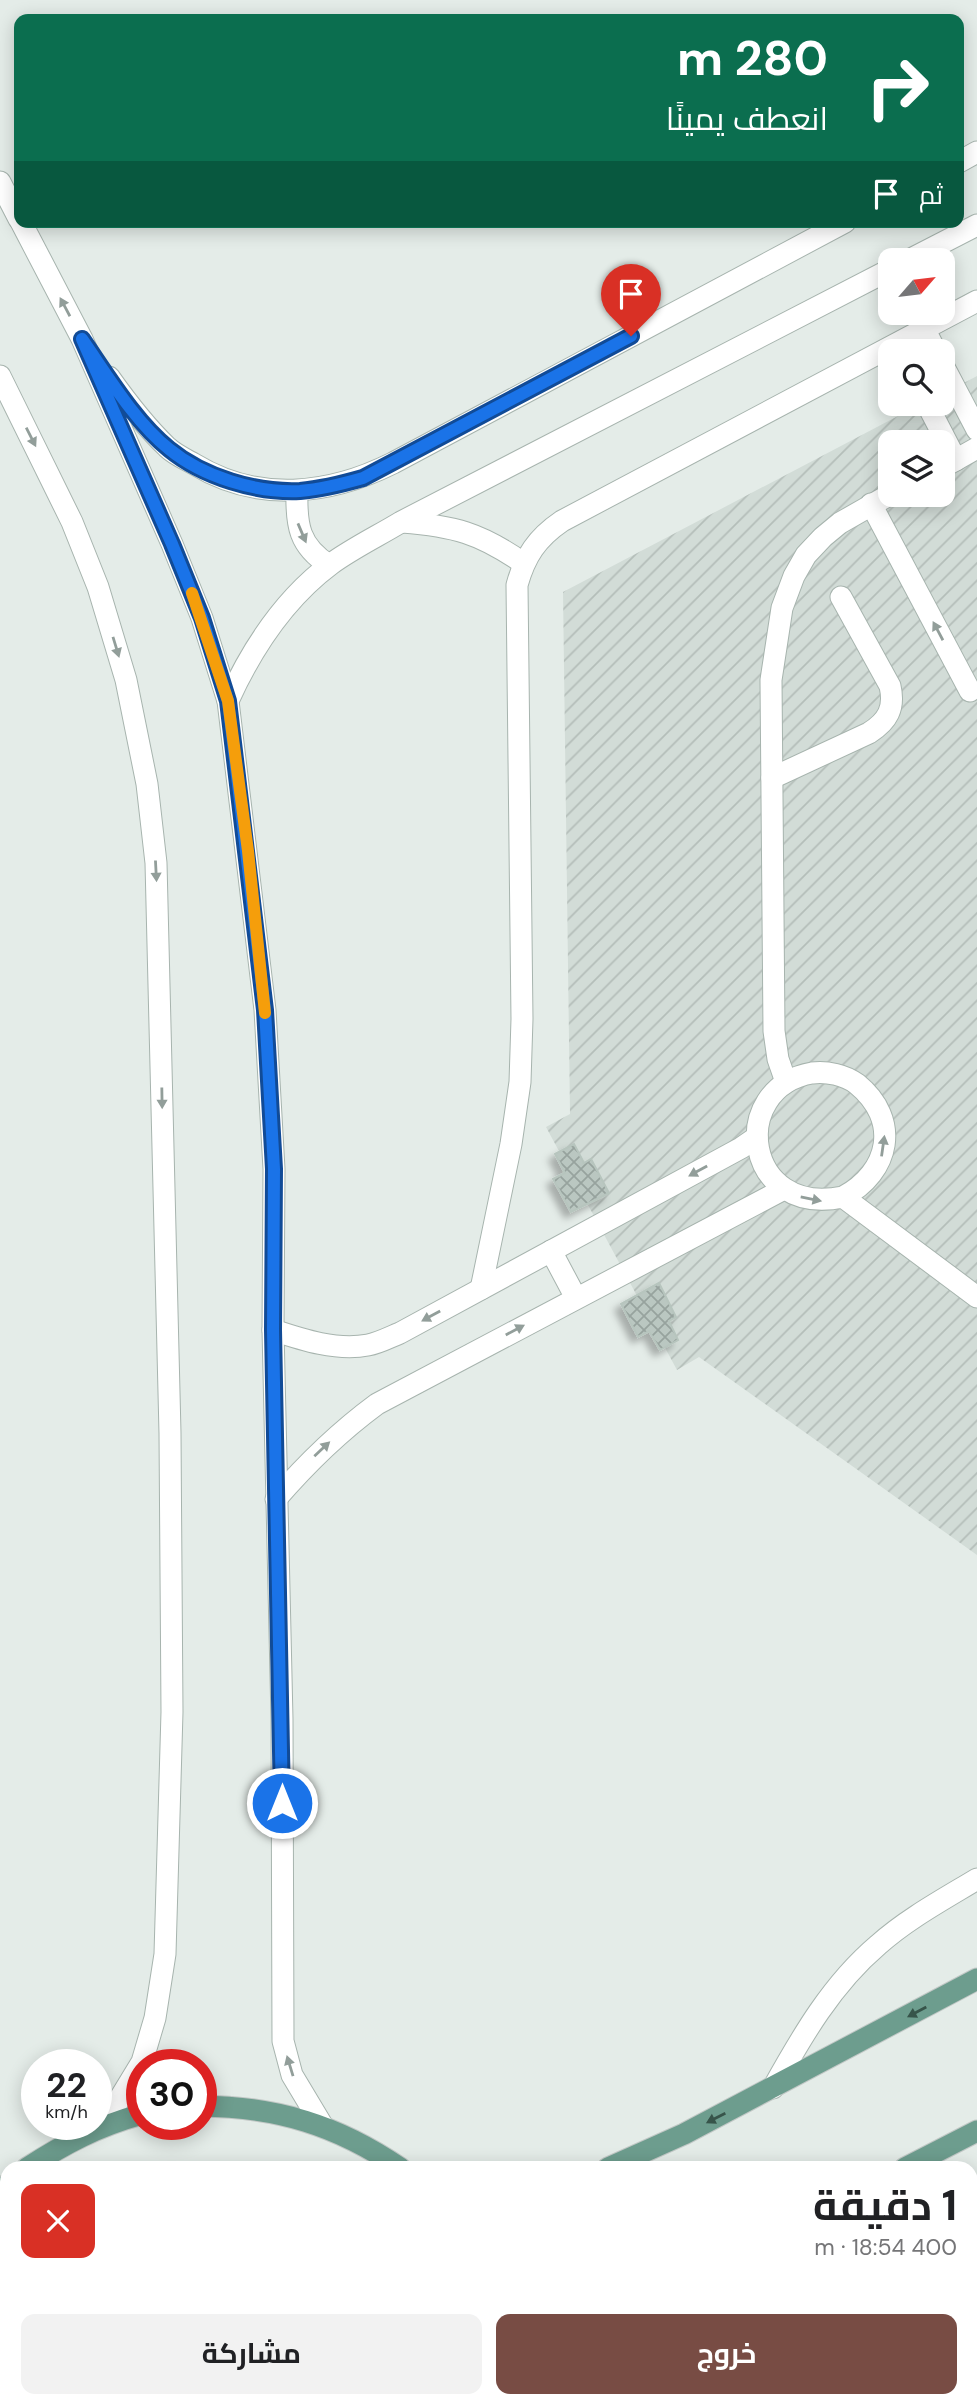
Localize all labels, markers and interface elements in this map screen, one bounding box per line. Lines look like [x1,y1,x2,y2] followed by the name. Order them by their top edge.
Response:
[677,26,828,90] text: 280 m
[852,42,943,133] icon: right
[666,98,828,140] text: انعطف يمينًا
[867,175,905,213] icon: arrive
[919,178,943,212] text: ثم
[878,248,956,326] north arrow
[878,248,955,507] map controls
[601,264,661,336] pin
[612,275,650,313] icon: arrive
[60,297,71,317] one-way arrow
[878,339,955,416] button: search
[25,427,37,447] one-way arrow
[878,430,955,507] button: layers
[296,523,308,543] one-way arrow
[932,621,943,641] one-way arrow
[111,637,121,658] one-way arrow
[150,860,161,882] one-way arrow
[157,1087,168,1109] one-way arrow
[877,1135,888,1157] one-way arrow
[688,1165,707,1177] one-way arrow
[800,1193,822,1204] one-way arrow
[422,1310,441,1322] one-way arrow
[505,1324,525,1336] one-way arrow
[313,1441,331,1457] one-way arrow
[245,1766,319,1840] position arrow
[907,2006,927,2017] one-way arrow
[126,2049,217,2140] speed limit sign: 30
[284,2055,295,2076] one-way arrow
[46,2062,87,2108] text: 22
[45,2100,88,2124] text: km/h
[705,2111,725,2123] one-way arrow
[813,2178,957,2233] text: 1 دقيقة
[21,2184,95,2258] button: close
[814,2232,957,2262] text: 400 m · 18:54
[21,2314,482,2394] button: مشاركة
[496,2314,957,2394] button: خروج

